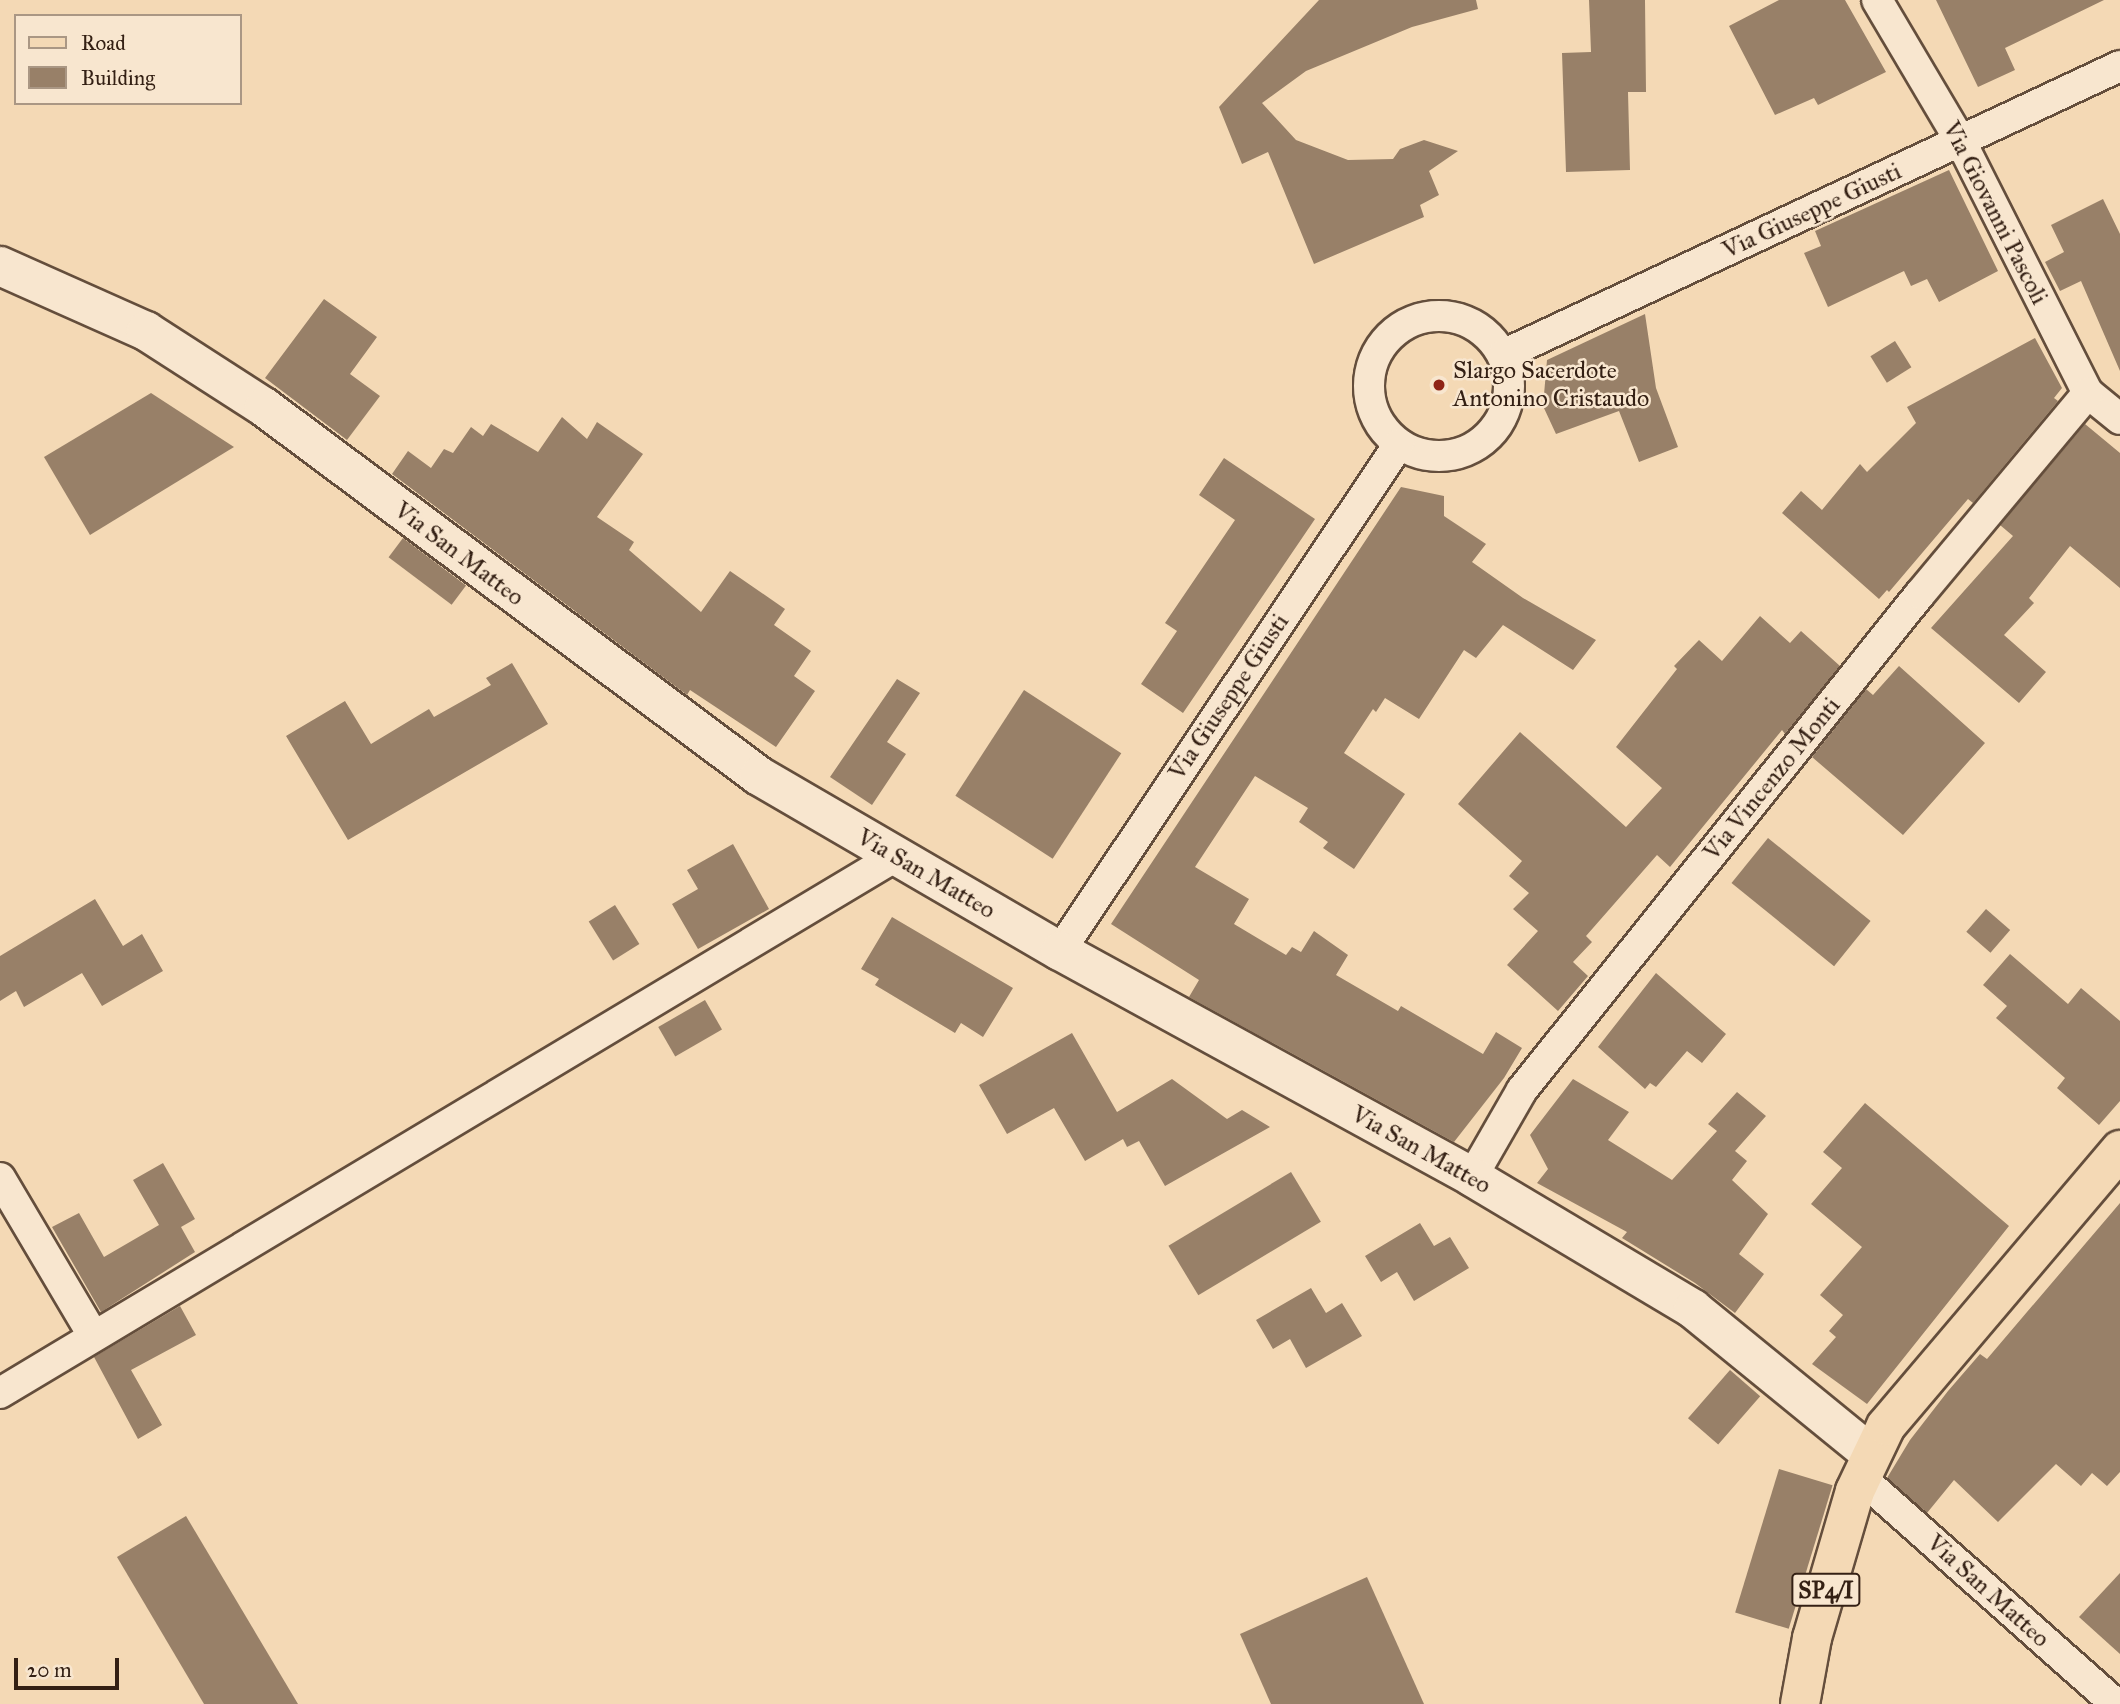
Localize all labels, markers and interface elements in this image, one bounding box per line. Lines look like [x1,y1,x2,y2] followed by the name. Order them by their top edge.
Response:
[14,14,242,105] legend
[81,30,126,56] text: Road
[81,65,155,91] text: Building
[1936,117,2054,309] street label: Via Giovanni Pascoli
[1718,157,1906,265] street label: Via Giuseppe Giusti
[1453,357,1649,413] place label: Slargo Sacerdote Antonino Cristaudo
[1431,377,1447,393] marker: Slargo Sacerdote Antonino Cristaudo
[389,496,529,612] street label: Via San Matteo
[1163,609,1295,785] street label: Via Giuseppe Giusti
[1698,692,1846,866] street label: Via Vincenzo Monti
[852,823,1000,925] street label: Via San Matteo
[1346,1100,1496,1200] street label: Via San Matteo
[1921,1529,2055,1653] street label: Via San Matteo
[1791,1570,1861,1610] road number: SP4/I
[18,1644,122,1688] scale bar
[27,1657,72,1683] text: 20 m

